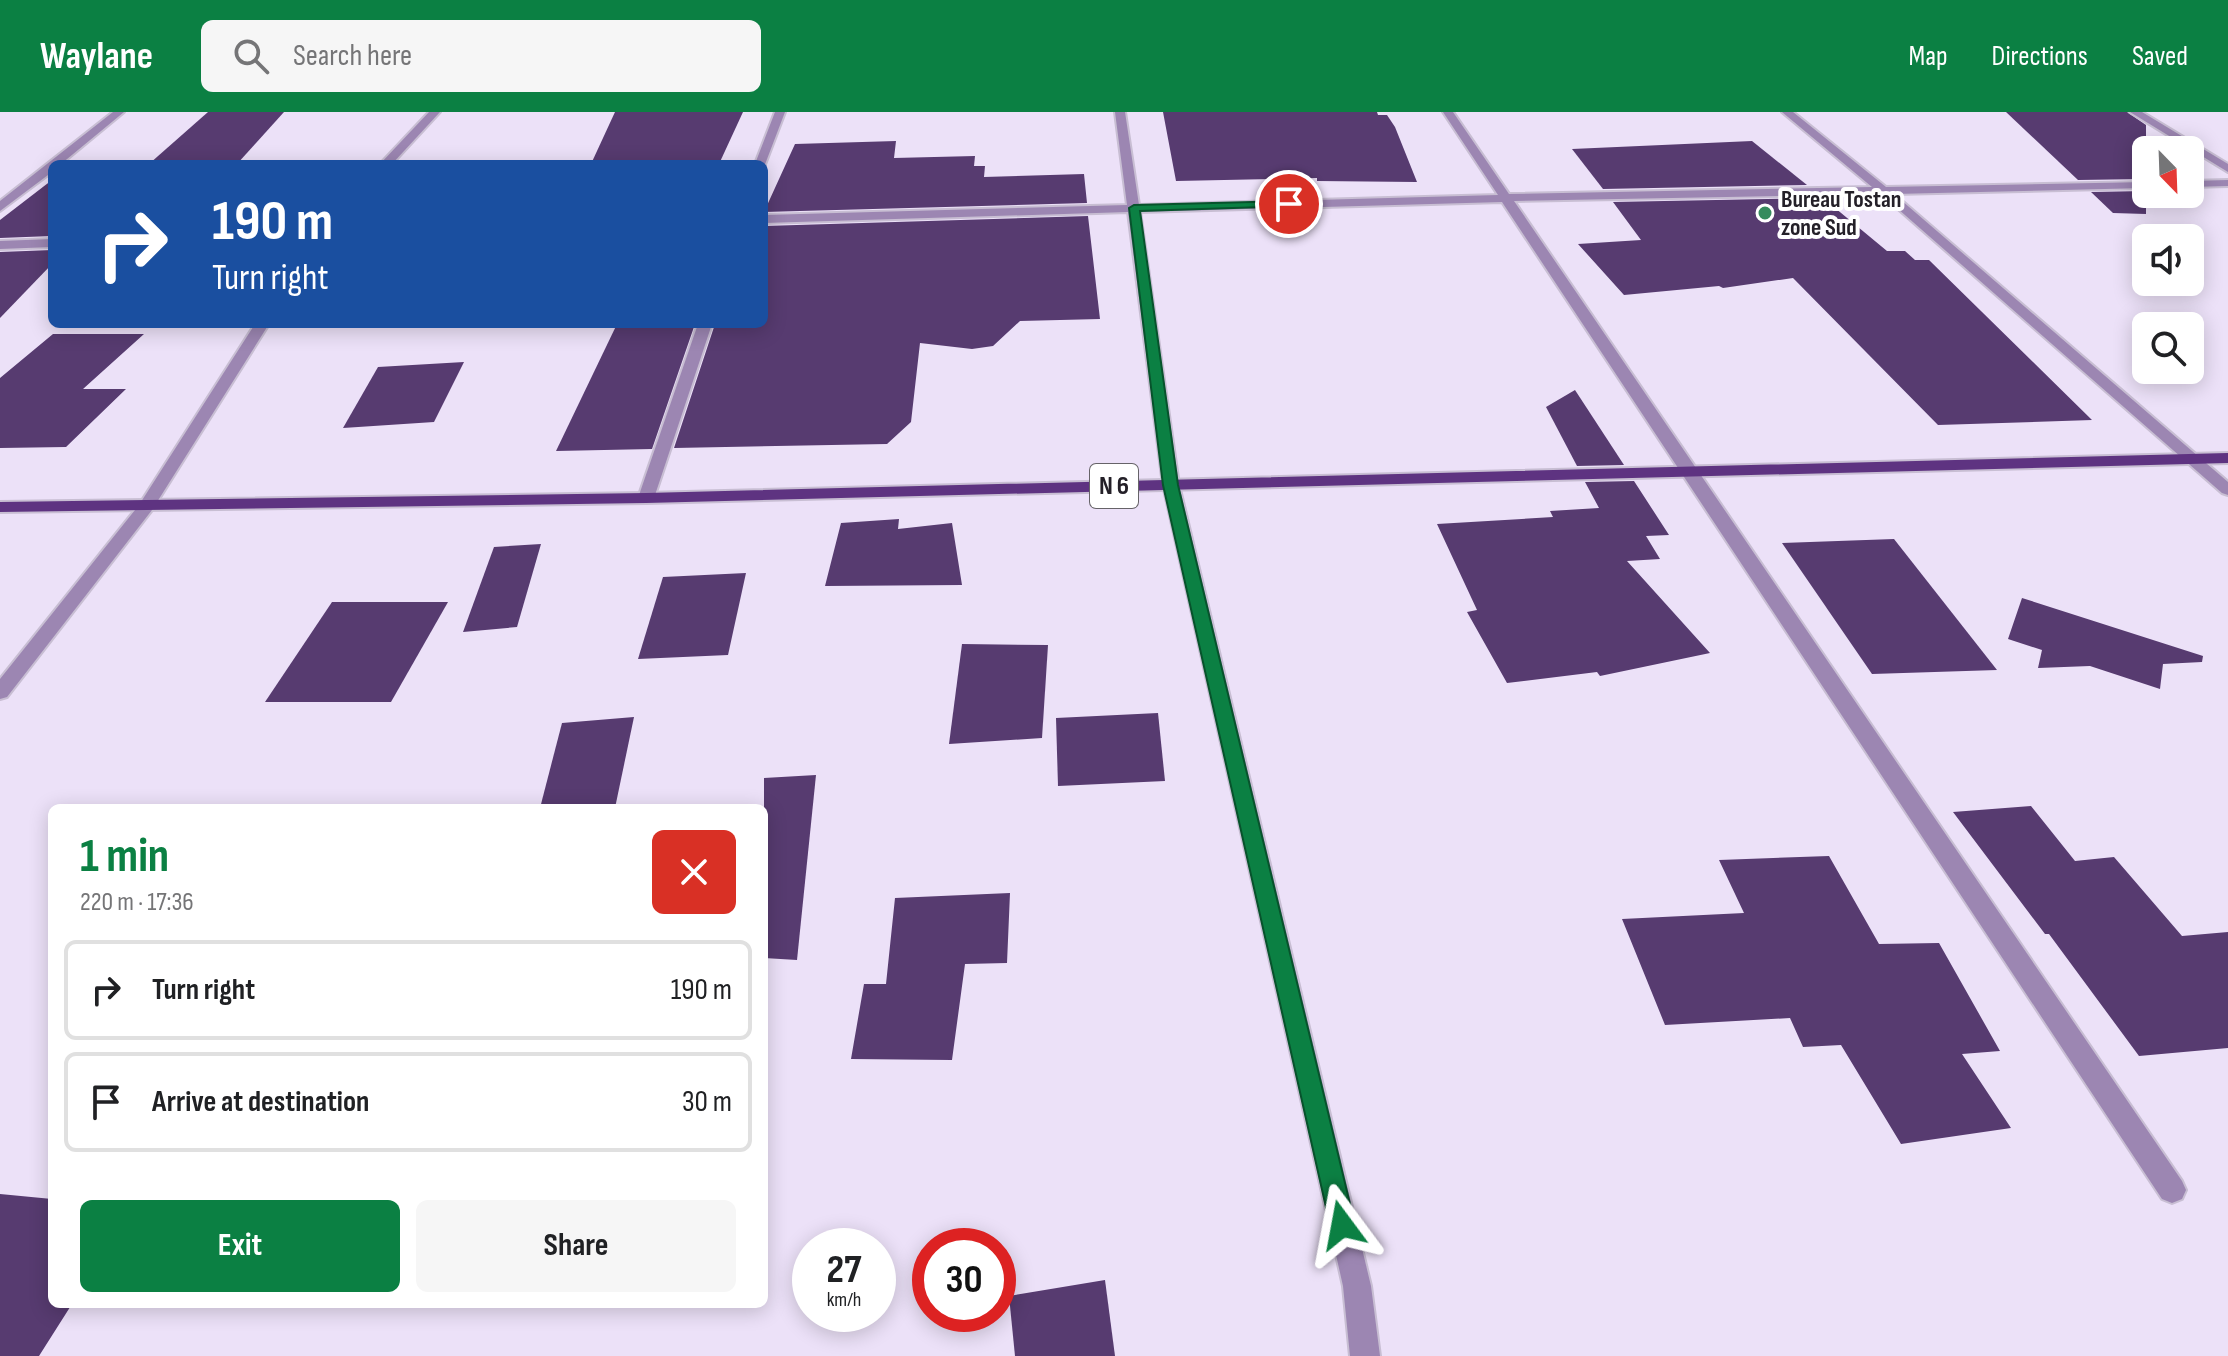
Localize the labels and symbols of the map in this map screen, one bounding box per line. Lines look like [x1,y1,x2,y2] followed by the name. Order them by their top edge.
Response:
[2132,136,2204,208] north arrow
[1255,170,1323,238] pin
[1781,185,1901,242] place label: Bureau Tostan zone Sud
[1756,204,1774,222] marker: Bureau Tostan zone Sud
[1090,464,1138,508] road number: N 6
[1300,1183,1384,1267] position arrow
[912,1228,1016,1332] speed limit sign: 30

